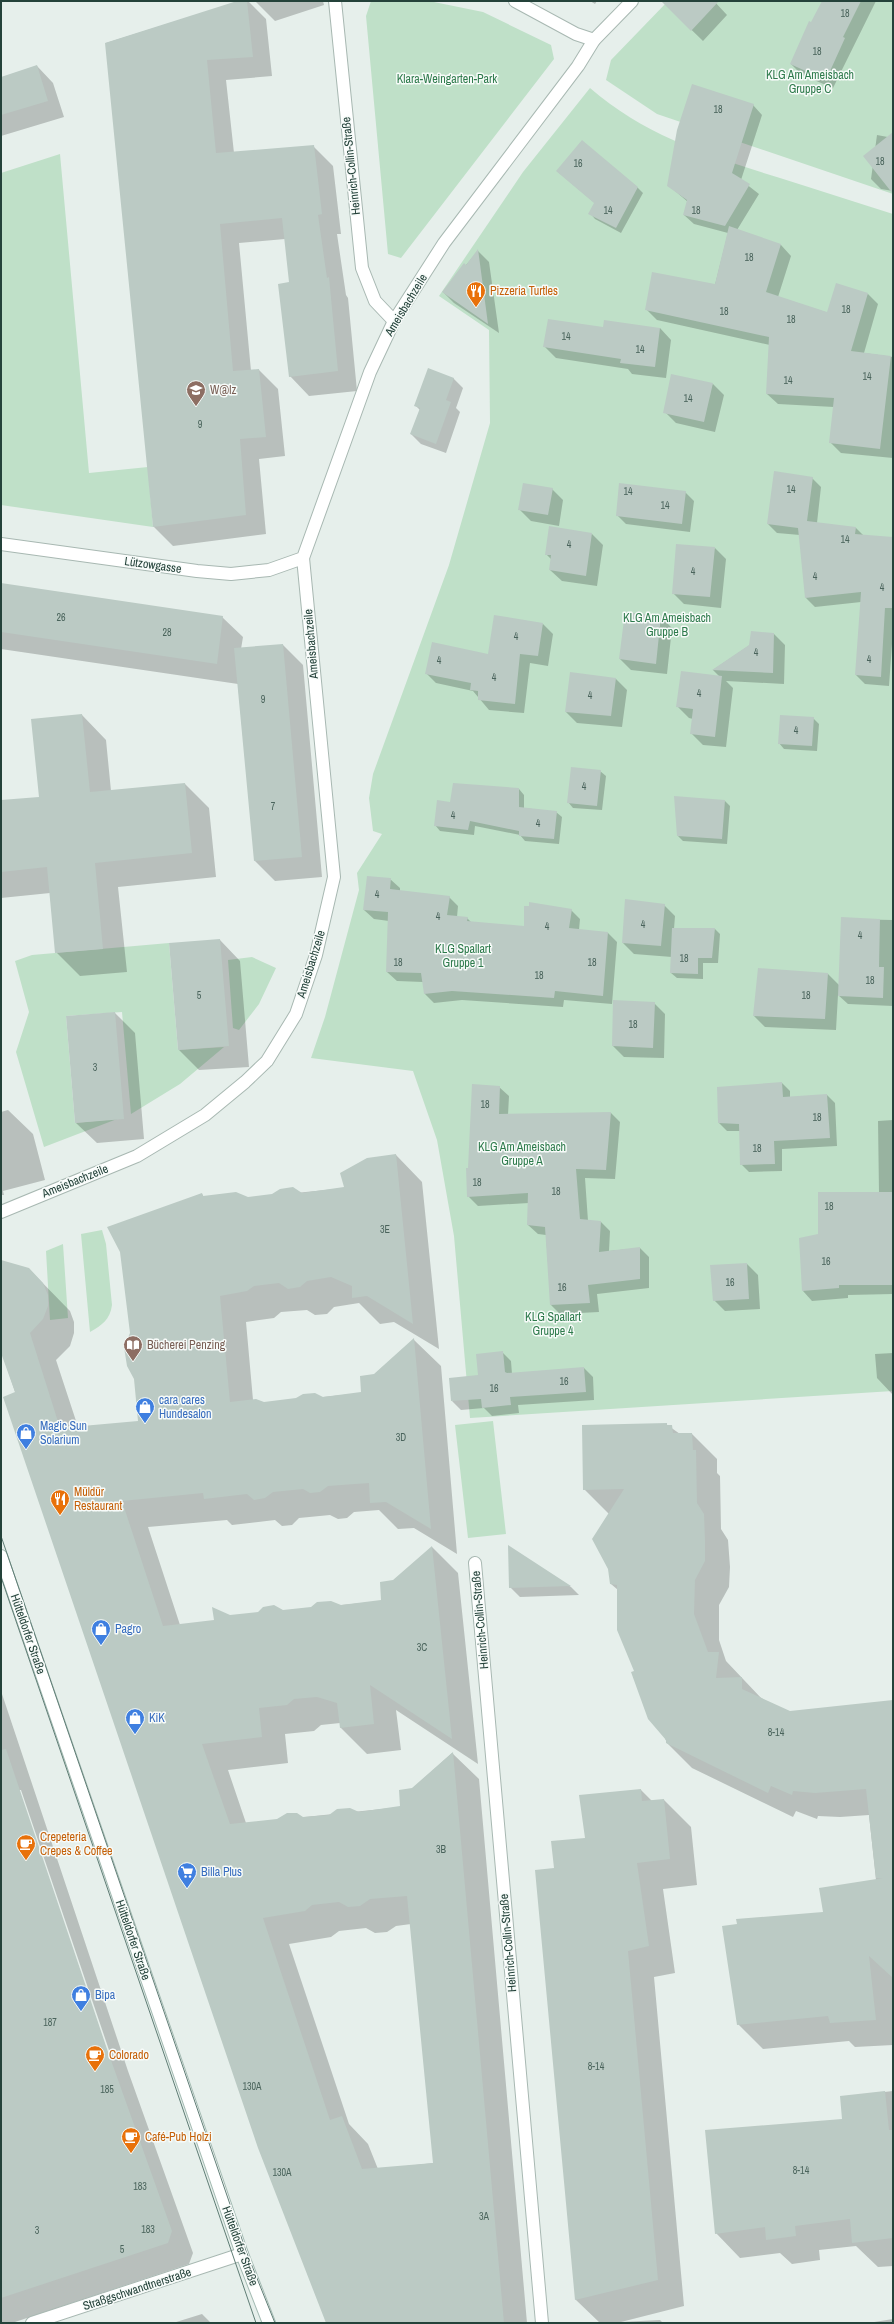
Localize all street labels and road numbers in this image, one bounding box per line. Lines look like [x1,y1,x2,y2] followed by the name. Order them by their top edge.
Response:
[338,116,364,216] street label: Heinrich-Collin-Straße
[381,271,431,340] street label: Ameisbachzeile
[123,553,183,577] street label: Lützowgasse
[300,608,322,681] street label: Ameisbachzeile
[293,928,329,1001] street label: Ameisbachzeile
[39,1160,110,1202] street label: Ameisbachzeile
[468,1570,492,1670] street label: Heinrich-Collin-Straße
[7,1592,49,1676] street label: Hütteldorfer Straße
[496,1893,520,1993] street label: Heinrich-Collin-Straße
[112,1898,154,1982] street label: Hütteldorfer Straße
[218,2204,262,2288] street label: Hütteldorfer Straße
[81,2264,193,2314] street label: Straßgschwandtnerstraße

